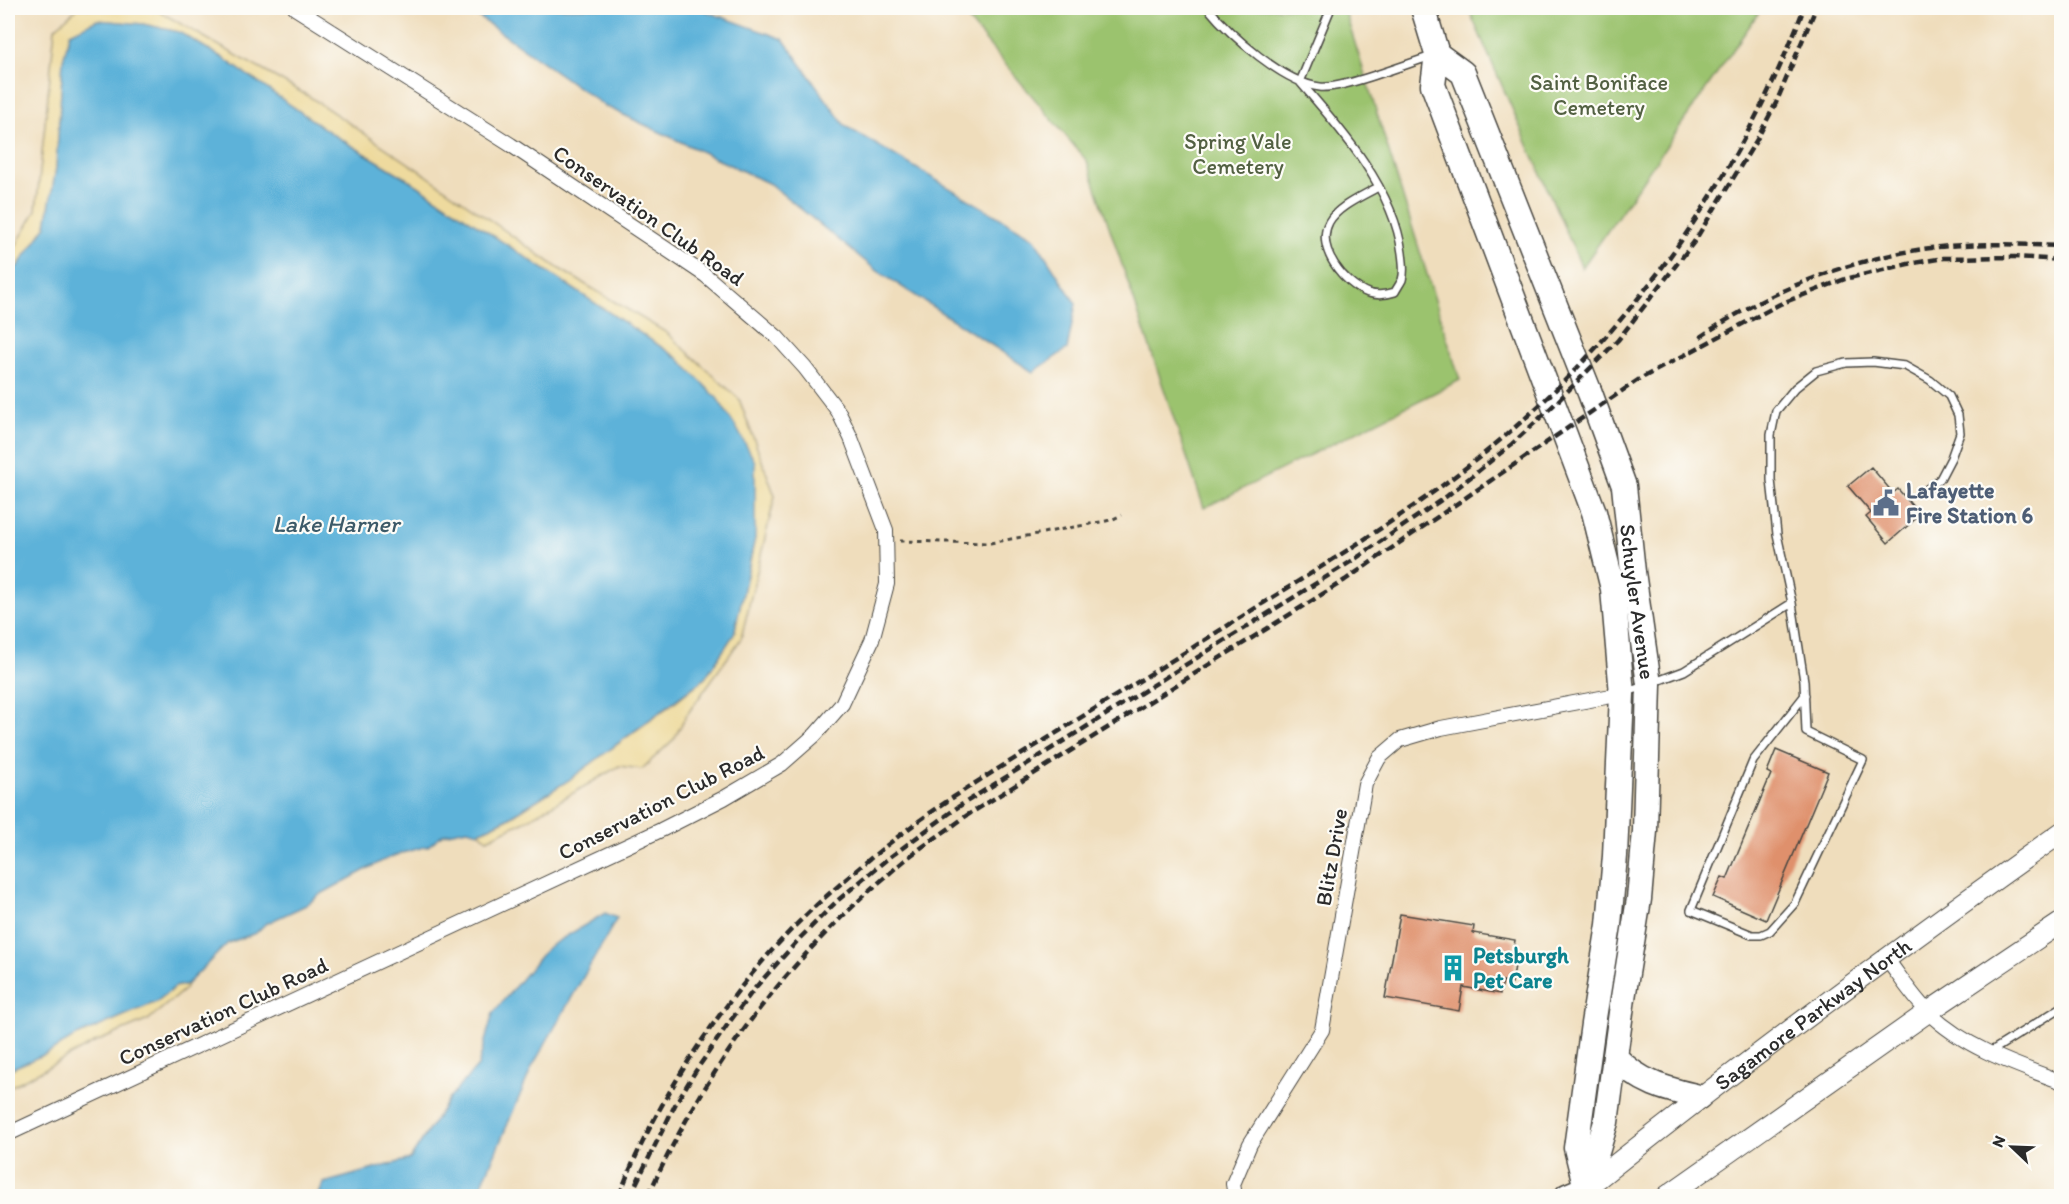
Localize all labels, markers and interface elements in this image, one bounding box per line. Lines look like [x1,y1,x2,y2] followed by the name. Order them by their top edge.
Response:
[1530,69,1668,121] park label: Saint Boniface Cemetery
[1184,128,1292,180] park label: Spring Vale Cemetery
[548,139,750,292] street label: Conservation Club Road
[1906,477,2034,529] place label: Lafayette Fire Station 6
[1871,488,1901,518] public building icon: Lafayette Fire Station 6
[273,509,402,538] water label: Lake Harner
[1614,523,1661,681] street label: Schuyler Avenue
[554,739,769,866] street label: Conservation Club Road
[1310,806,1353,908] street label: Blitz Drive
[1709,932,1917,1096] street label: Sagamore Parkway North
[1473,942,1569,994] place label: Petsburgh Pet Care
[114,951,332,1072] street label: Conservation Club Road
[1438,953,1468,983] building icon: Petsburgh Pet Care
[1982,1117,2042,1177] north arrow
[1988,1133,2010,1150] text: N

